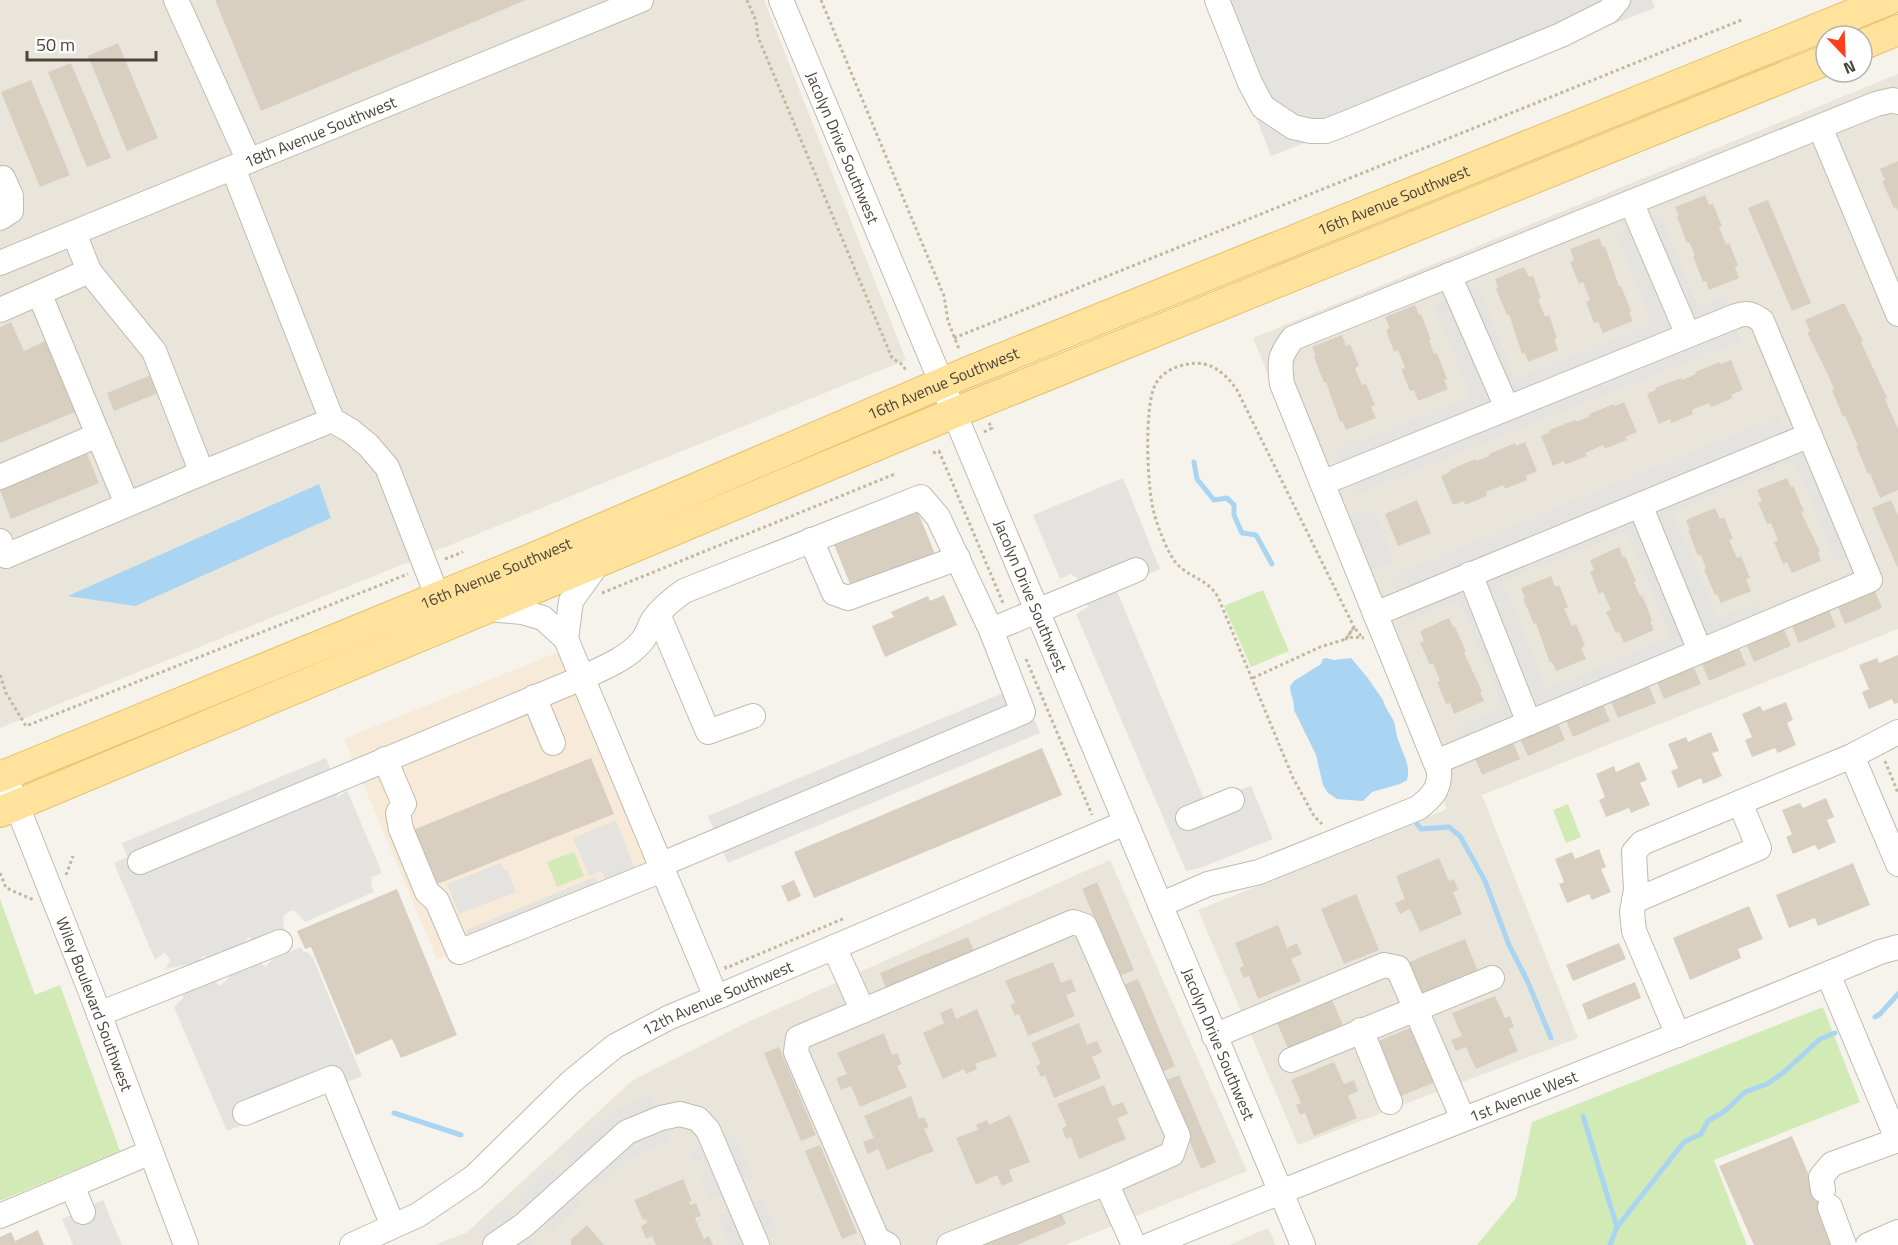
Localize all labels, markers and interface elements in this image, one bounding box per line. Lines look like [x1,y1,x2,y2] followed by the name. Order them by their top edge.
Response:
[27,24,156,62] scale bar
[1814,24,1874,84] north arrow
[36,31,75,58] text: 50 m
[1840,55,1860,81] text: N
[800,68,886,228] street label: Jacolyn Drive Southwest
[240,90,400,174] street label: 18th Avenue Southwest
[1313,158,1473,242] street label: 16th Avenue Southwest
[863,341,1023,426] street label: 16th Avenue Southwest
[988,516,1074,676] street label: Jacolyn Drive Southwest
[416,531,576,615] street label: 16th Avenue Southwest
[50,913,139,1095] street label: Wiley Boulevard Southwest
[638,954,797,1042] street label: 12th Avenue Southwest
[1176,964,1261,1124] street label: Jacolyn Drive Southwest
[1466,1064,1581,1128] street label: 1st Avenue West

